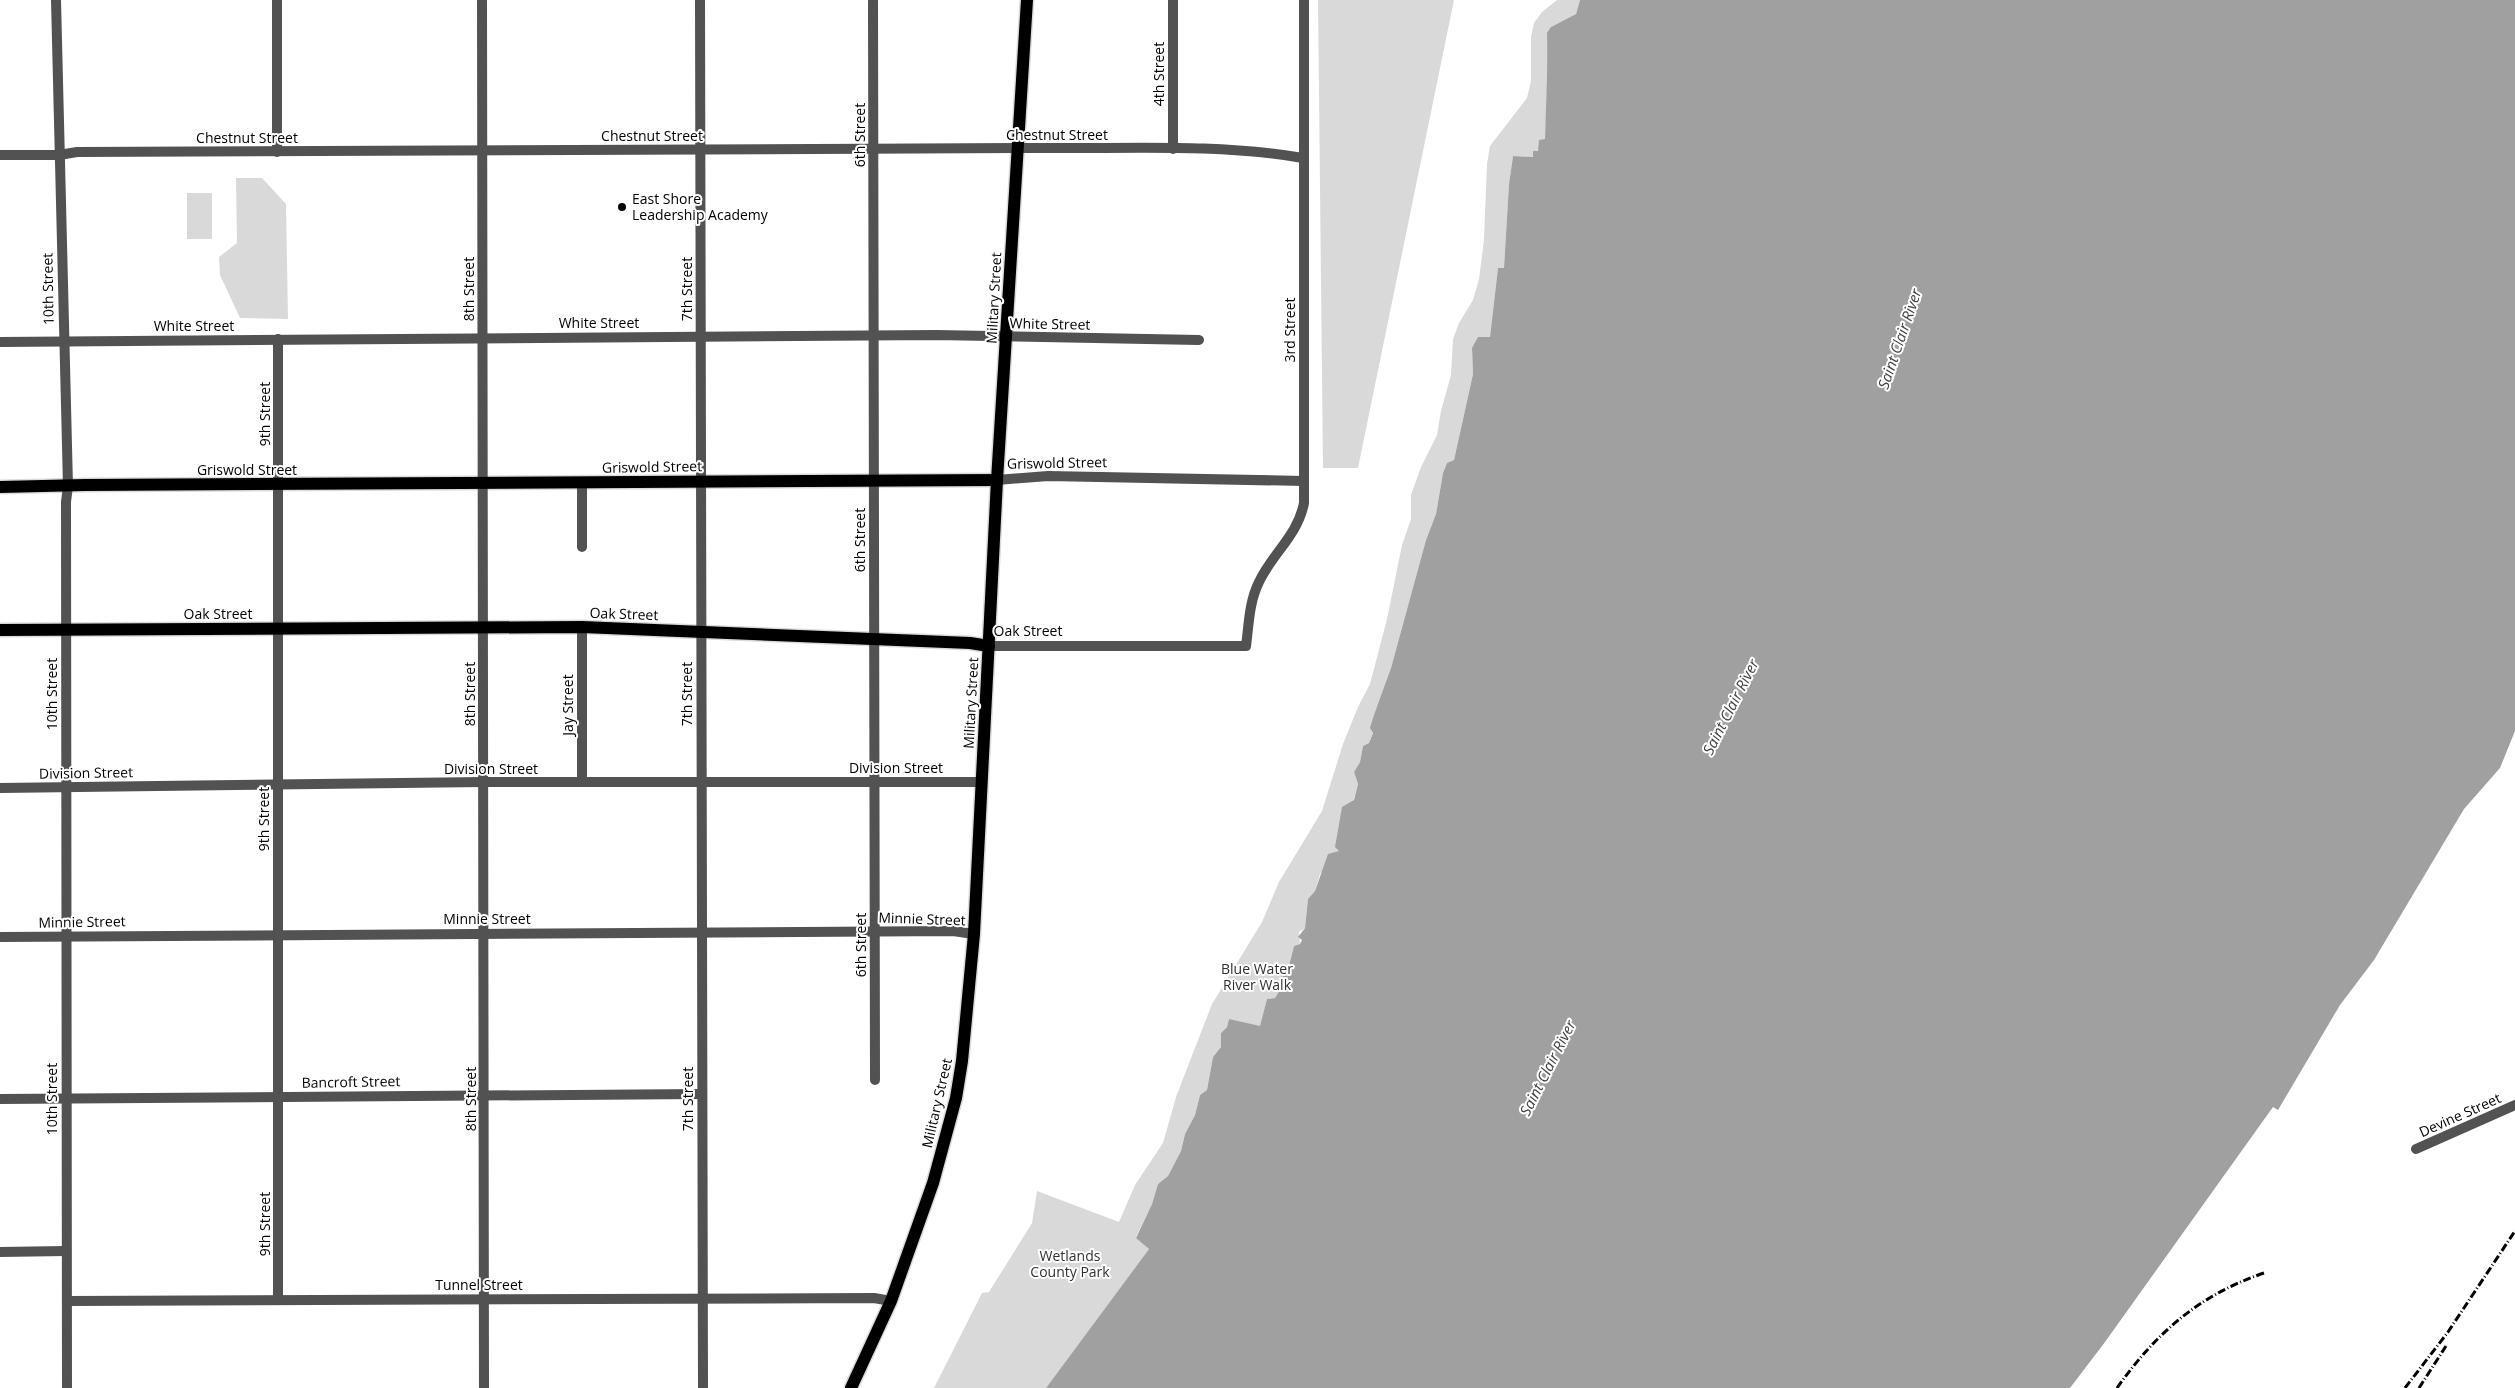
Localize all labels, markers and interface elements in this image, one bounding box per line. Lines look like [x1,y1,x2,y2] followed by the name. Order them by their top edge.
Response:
[1149,42,1168,106] street label: 4th Street
[850,103,869,167] street label: 6th Street
[1006,125,1108,144] street label: Chestnut Street
[601,126,703,145] street label: Chestnut Street
[196,128,298,147] street label: Chestnut Street
[632,189,769,224] place label: East Shore Leadership Academy
[616,201,628,213] marker: East Shore Leadership Academy
[982,252,1005,344] street label: Military Street
[37,253,58,325] street label: 10th Street
[459,257,478,321] street label: 8th Street
[677,257,696,321] street label: 7th Street
[1873,285,1926,391] water label: Saint Clair River
[1280,297,1299,363] street label: 3rd Street
[559,313,639,332] street label: White Street
[1010,313,1090,334] street label: White Street
[154,316,234,335] street label: White Street
[255,382,274,446] street label: 9th Street
[1007,452,1107,473] street label: Griswold Street
[602,456,702,477] street label: Griswold Street
[197,460,297,479] street label: Griswold Street
[850,508,869,572] street label: 6th Street
[589,603,659,624] street label: Oak Street
[184,604,252,623] street label: Oak Street
[994,621,1062,640] street label: Oak Street
[1697,654,1763,758] water label: Saint Clair River
[959,657,982,749] street label: Military Street
[42,658,61,730] street label: 10th Street
[460,662,479,726] street label: 8th Street
[677,662,696,726] street label: 7th Street
[558,674,577,738] street label: Jay Street
[849,758,943,777] street label: Division Street
[444,759,538,778] street label: Division Street
[39,762,133,783] street label: Division Street
[254,787,273,851] street label: 9th Street
[878,907,966,930] street label: Minnie Street
[443,909,531,928] street label: Minnie Street
[38,911,126,932] street label: Minnie Street
[851,913,870,977] street label: 6th Street
[1221,959,1293,994] park label: Blue Water River Walk
[1514,1015,1580,1119] water label: Saint Clair River
[917,1056,956,1150] street label: Military Street
[42,1063,61,1135] street label: 10th Street
[461,1067,480,1131] street label: 8th Street
[678,1067,697,1131] street label: 7th Street
[301,1071,401,1092] street label: Bancroft Street
[2416,1088,2504,1141] street label: Devine Street
[255,1192,274,1256] street label: 9th Street
[1030,1246,1110,1281] park label: Wetlands County Park
[435,1275,523,1294] street label: Tunnel Street

